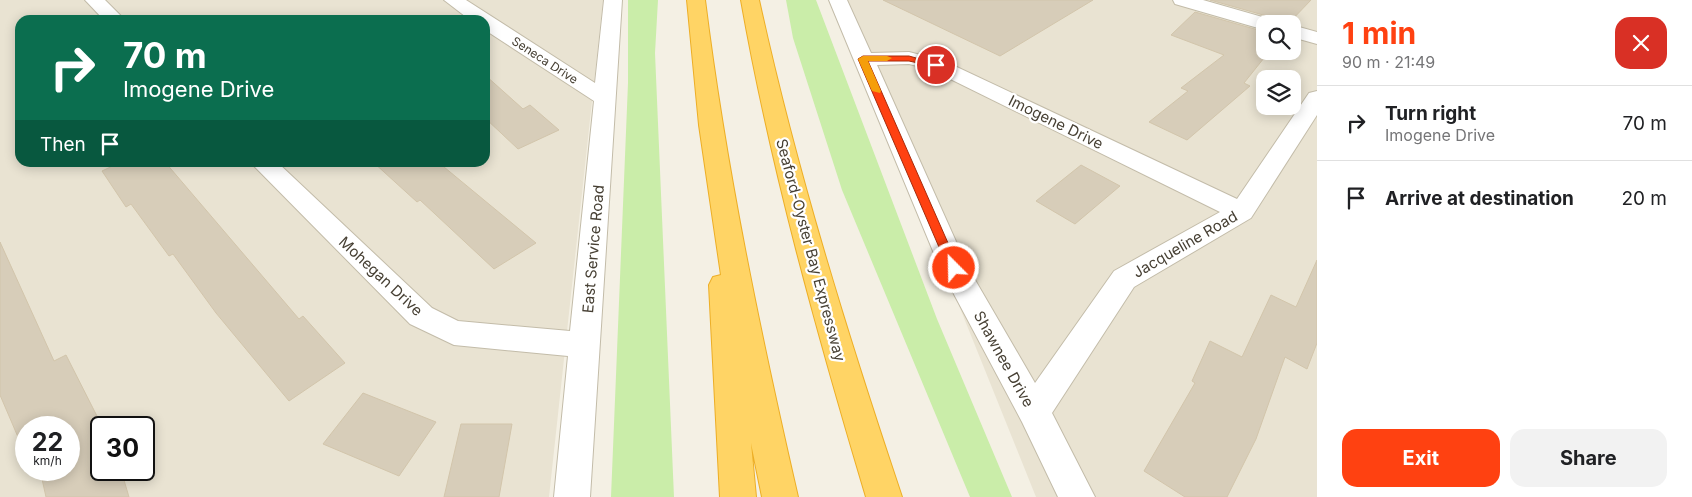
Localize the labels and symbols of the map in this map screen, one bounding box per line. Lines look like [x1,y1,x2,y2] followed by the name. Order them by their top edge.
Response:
[509,33,581,87] street label: Seneca Drive
[915,44,957,86] pin
[1005,91,1107,153] street label: Imogene Drive
[772,137,850,364] street label: Seaford-Oyster Bay Expressway
[578,184,608,314] street label: East Service Road
[1129,206,1241,282] street label: Jacqueline Road
[335,232,427,320] street label: Mohegan Drive
[927,241,979,293] position arrow
[970,308,1038,410] street label: Shawnee Drive
[90,416,155,481] speed limit sign: 30

